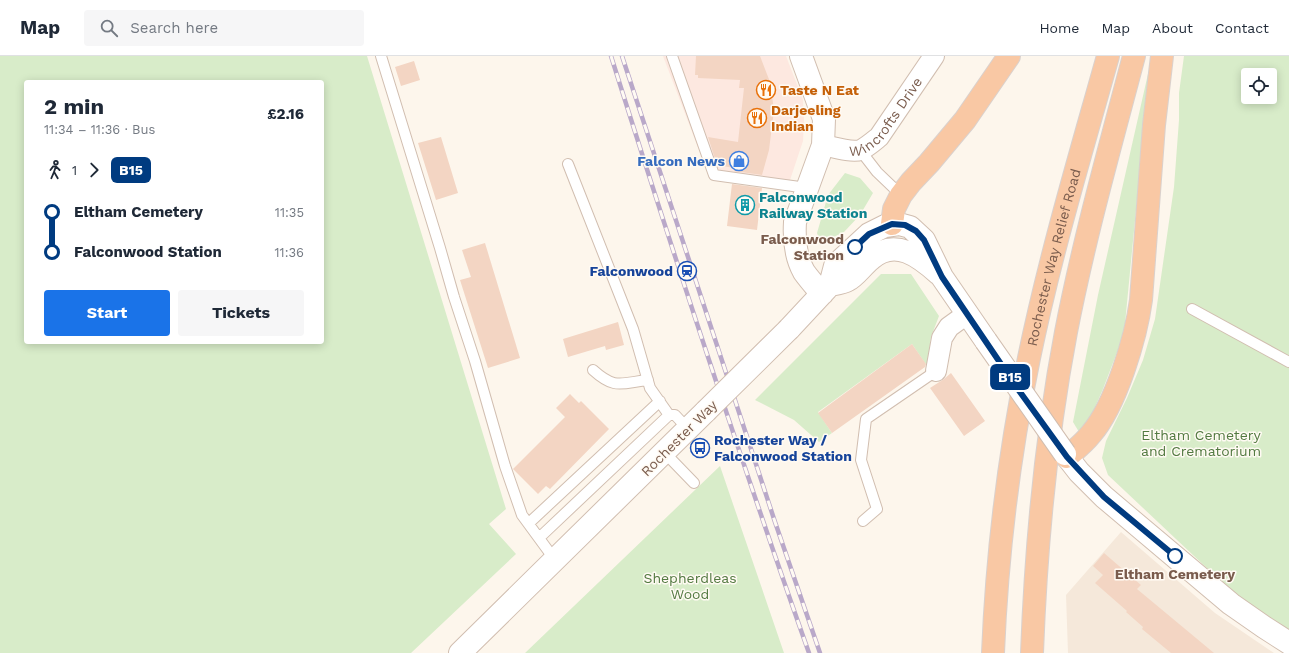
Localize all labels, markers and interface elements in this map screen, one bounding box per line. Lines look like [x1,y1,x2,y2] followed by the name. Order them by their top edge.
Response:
[84,10,364,46] search box
[20,16,60,39] text: Map
[98,17,120,39] icon: search
[130,19,218,37] text: Search here
[1039,20,1079,36] text: Home
[1101,20,1130,36] text: Map
[1152,20,1193,36] text: About
[1215,20,1269,36] text: Contact
[1241,68,1277,104] map controls
[1241,68,1277,104] button: locate
[849,74,925,159] street label: Wincrofts Drive
[755,79,777,101] restaurant icon: Taste N Eat
[780,82,859,98] place label: Taste N Eat
[44,94,104,119] text: 2 min
[771,102,841,134] place label: Darjeeling Indian
[267,105,304,123] text: £2.16
[746,107,768,129] restaurant icon: Darjeeling Indian
[44,122,155,137] text: 11:34 – 11:36 · Bus
[728,150,750,172] shop icon: Falcon News
[637,153,726,169] place label: Falcon News
[44,159,66,181] icon: walk
[83,159,105,181] icon: forward
[119,162,143,178] text: B15
[72,163,77,178] text: 1
[1024,167,1084,348] street label: Rochester Way Relief Road
[759,189,867,221] place label: Falconwood Railway Station
[734,194,756,216] building icon: Falconwood Railway Station
[74,203,203,221] text: Eltham Cemetery
[275,205,304,220] text: 11:35
[760,231,844,263] place label: Falconwood Station
[847,239,863,255] marker: Falconwood Station
[74,243,222,261] text: Falconwood Station
[275,245,304,260] text: 11:36
[676,260,698,282] station icon: Falconwood
[589,263,673,279] place label: Falconwood
[44,290,170,336] button: Start
[178,290,304,336] button: Tickets
[987,364,1033,390] line badge: B15
[998,369,1022,385] text: B15
[638,396,721,479] street label: Rochester Way
[1141,427,1261,459] park label: Eltham Cemetery and Crematorium
[714,432,852,464] place label: Rochester Way / Falconwood Station
[689,437,711,459] bus stop icon: Rochester Way / Falconwood Station
[1167,548,1183,564] marker: Eltham Cemetery
[1115,566,1235,582] place label: Eltham Cemetery
[643,570,737,602] park label: Shepherdleas Wood

